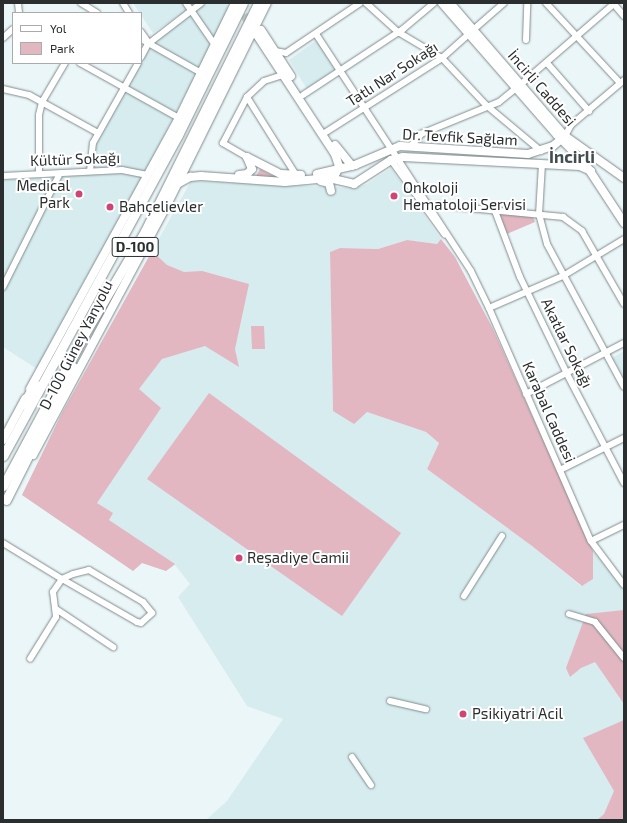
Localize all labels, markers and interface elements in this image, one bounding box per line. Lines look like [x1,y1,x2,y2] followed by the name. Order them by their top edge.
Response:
[12,12,142,64] legend
[50,21,66,35] text: Yol
[343,38,441,110] street label: Tatlı Nar Sokağı
[50,41,75,55] text: Park
[504,46,580,130] street label: İncirli Caddesi
[402,125,518,149] street label: Dr. Tevfik Sağlam
[549,147,595,167] district label: İncirli
[30,148,120,170] street label: Kültür Sokağı
[16,176,70,211] place label: Medical Park
[403,178,526,213] place label: Onkoloji Hematoloji Servisi
[73,188,85,200] marker: Medical Park
[388,190,400,202] marker: Onkoloji Hematoloji Servisi
[119,198,203,216] place label: Bahçelievler
[104,201,116,213] marker: Bahçelievler
[111,235,159,259] road number: D-100
[35,277,117,413] street label: D-100 Güney Yanyolu
[537,295,597,391] street label: Akatlar Sokağı
[519,358,579,466] street label: Karabal Caddesi
[247,549,349,567] place label: Reşadiye Camii
[234,553,244,563] marker: Reşadiye Camii
[472,705,563,723] place label: Psikiyatri Acil
[457,708,469,720] marker: Psikiyatri Acil

